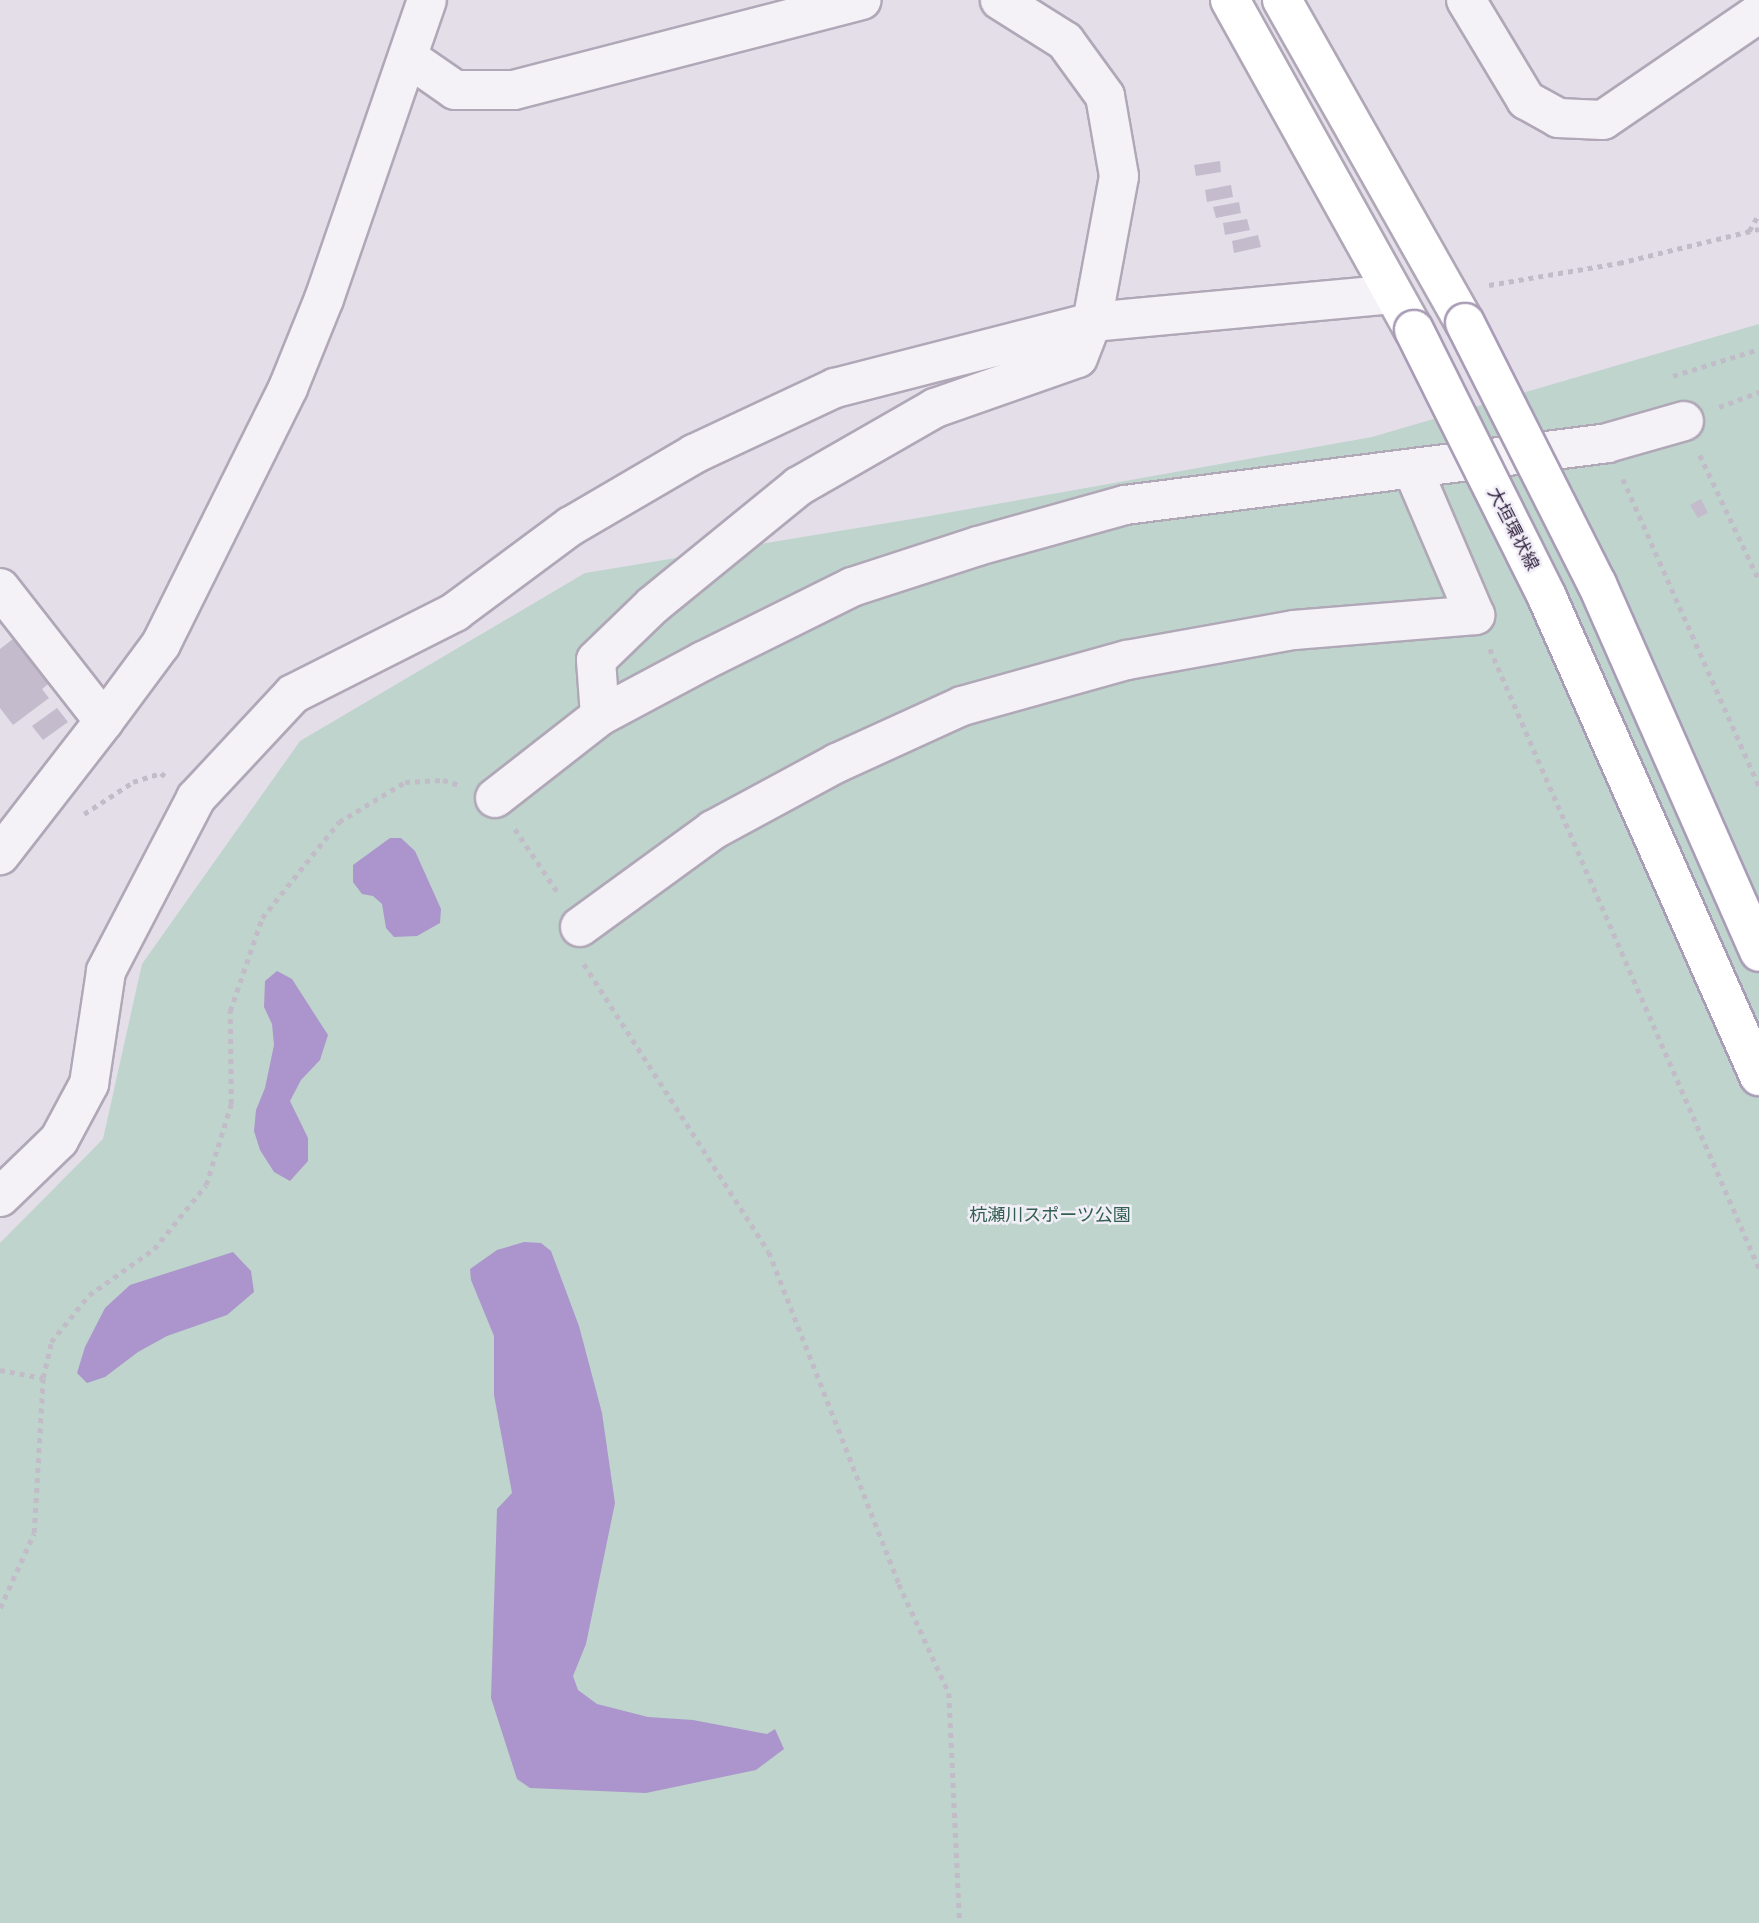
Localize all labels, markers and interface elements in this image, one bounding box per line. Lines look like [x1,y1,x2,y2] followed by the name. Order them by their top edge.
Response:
[1483,484,1543,574] street label: 大垣環状線
[969,1204,1131,1226] park label: 杭瀬川スポーツ公園

